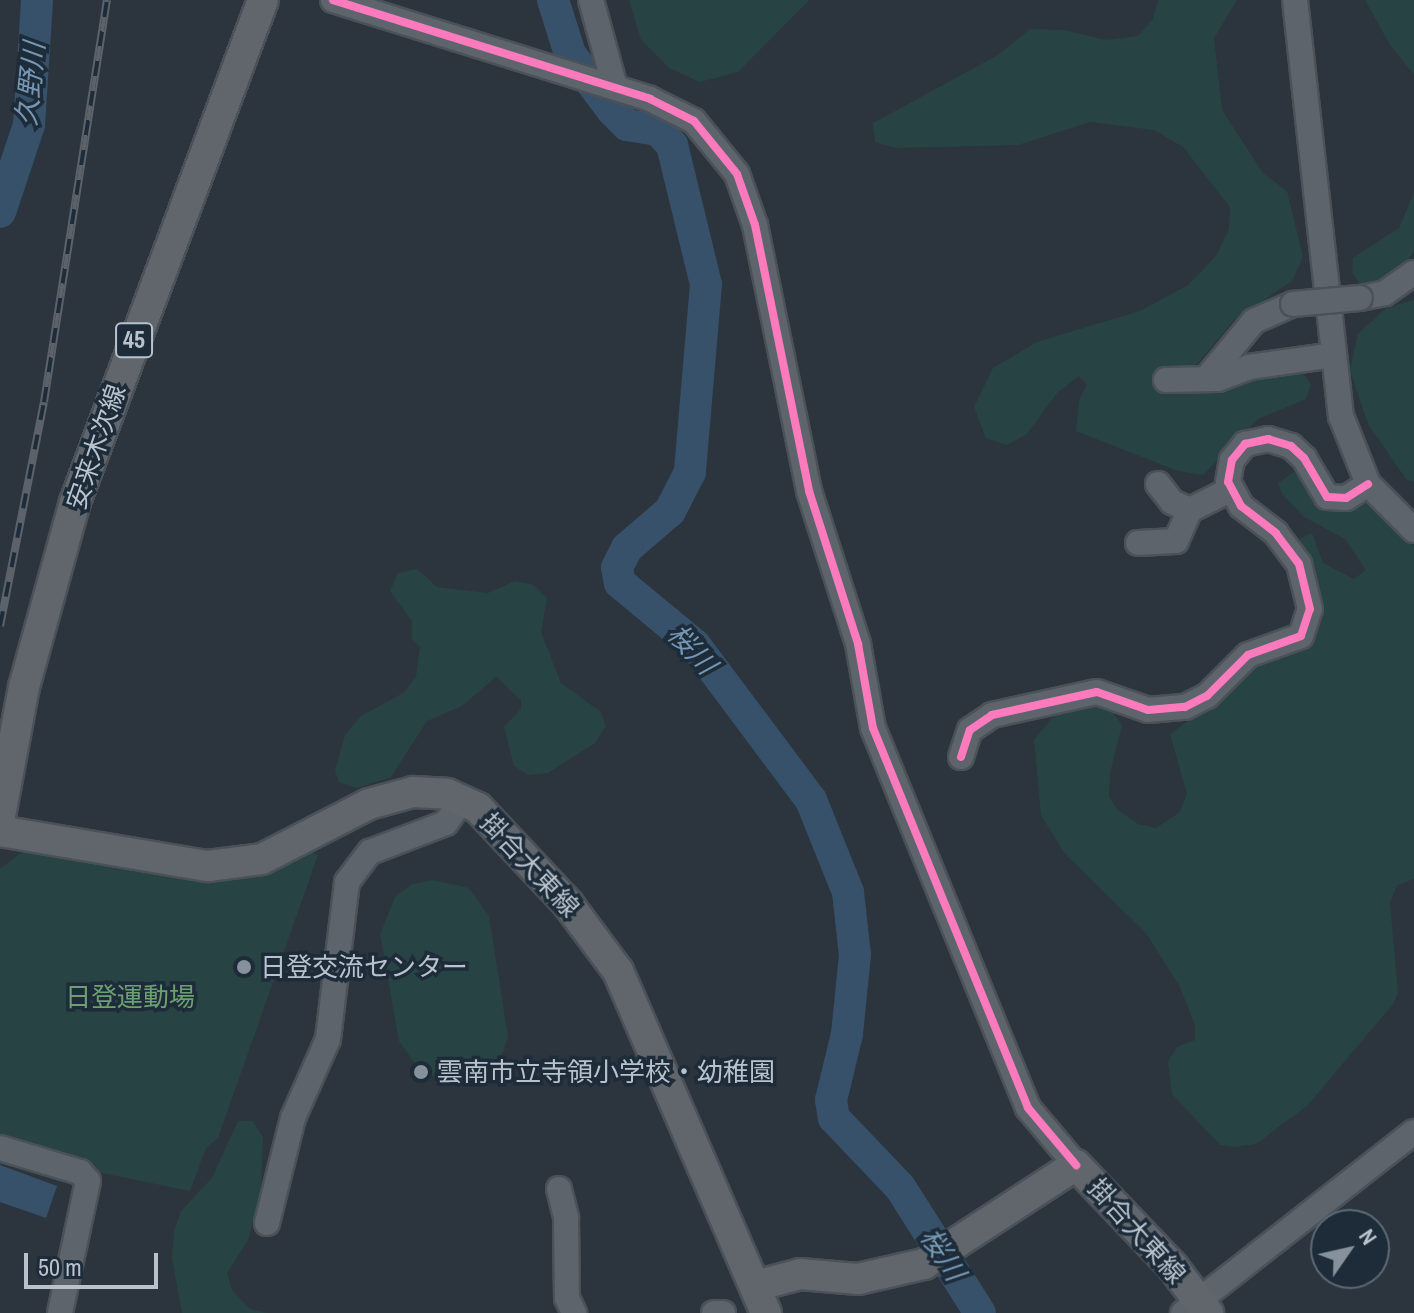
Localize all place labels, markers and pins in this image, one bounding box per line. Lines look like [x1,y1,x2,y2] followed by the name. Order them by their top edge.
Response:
[260,951,468,983] place label: 日登交流センター
[235,958,253,976] marker: 日登交流センター
[437,1056,775,1088] place label: 雲南市立寺領小学校・幼稚園
[412,1063,430,1081] marker: 雲南市立寺領小学校・幼稚園

